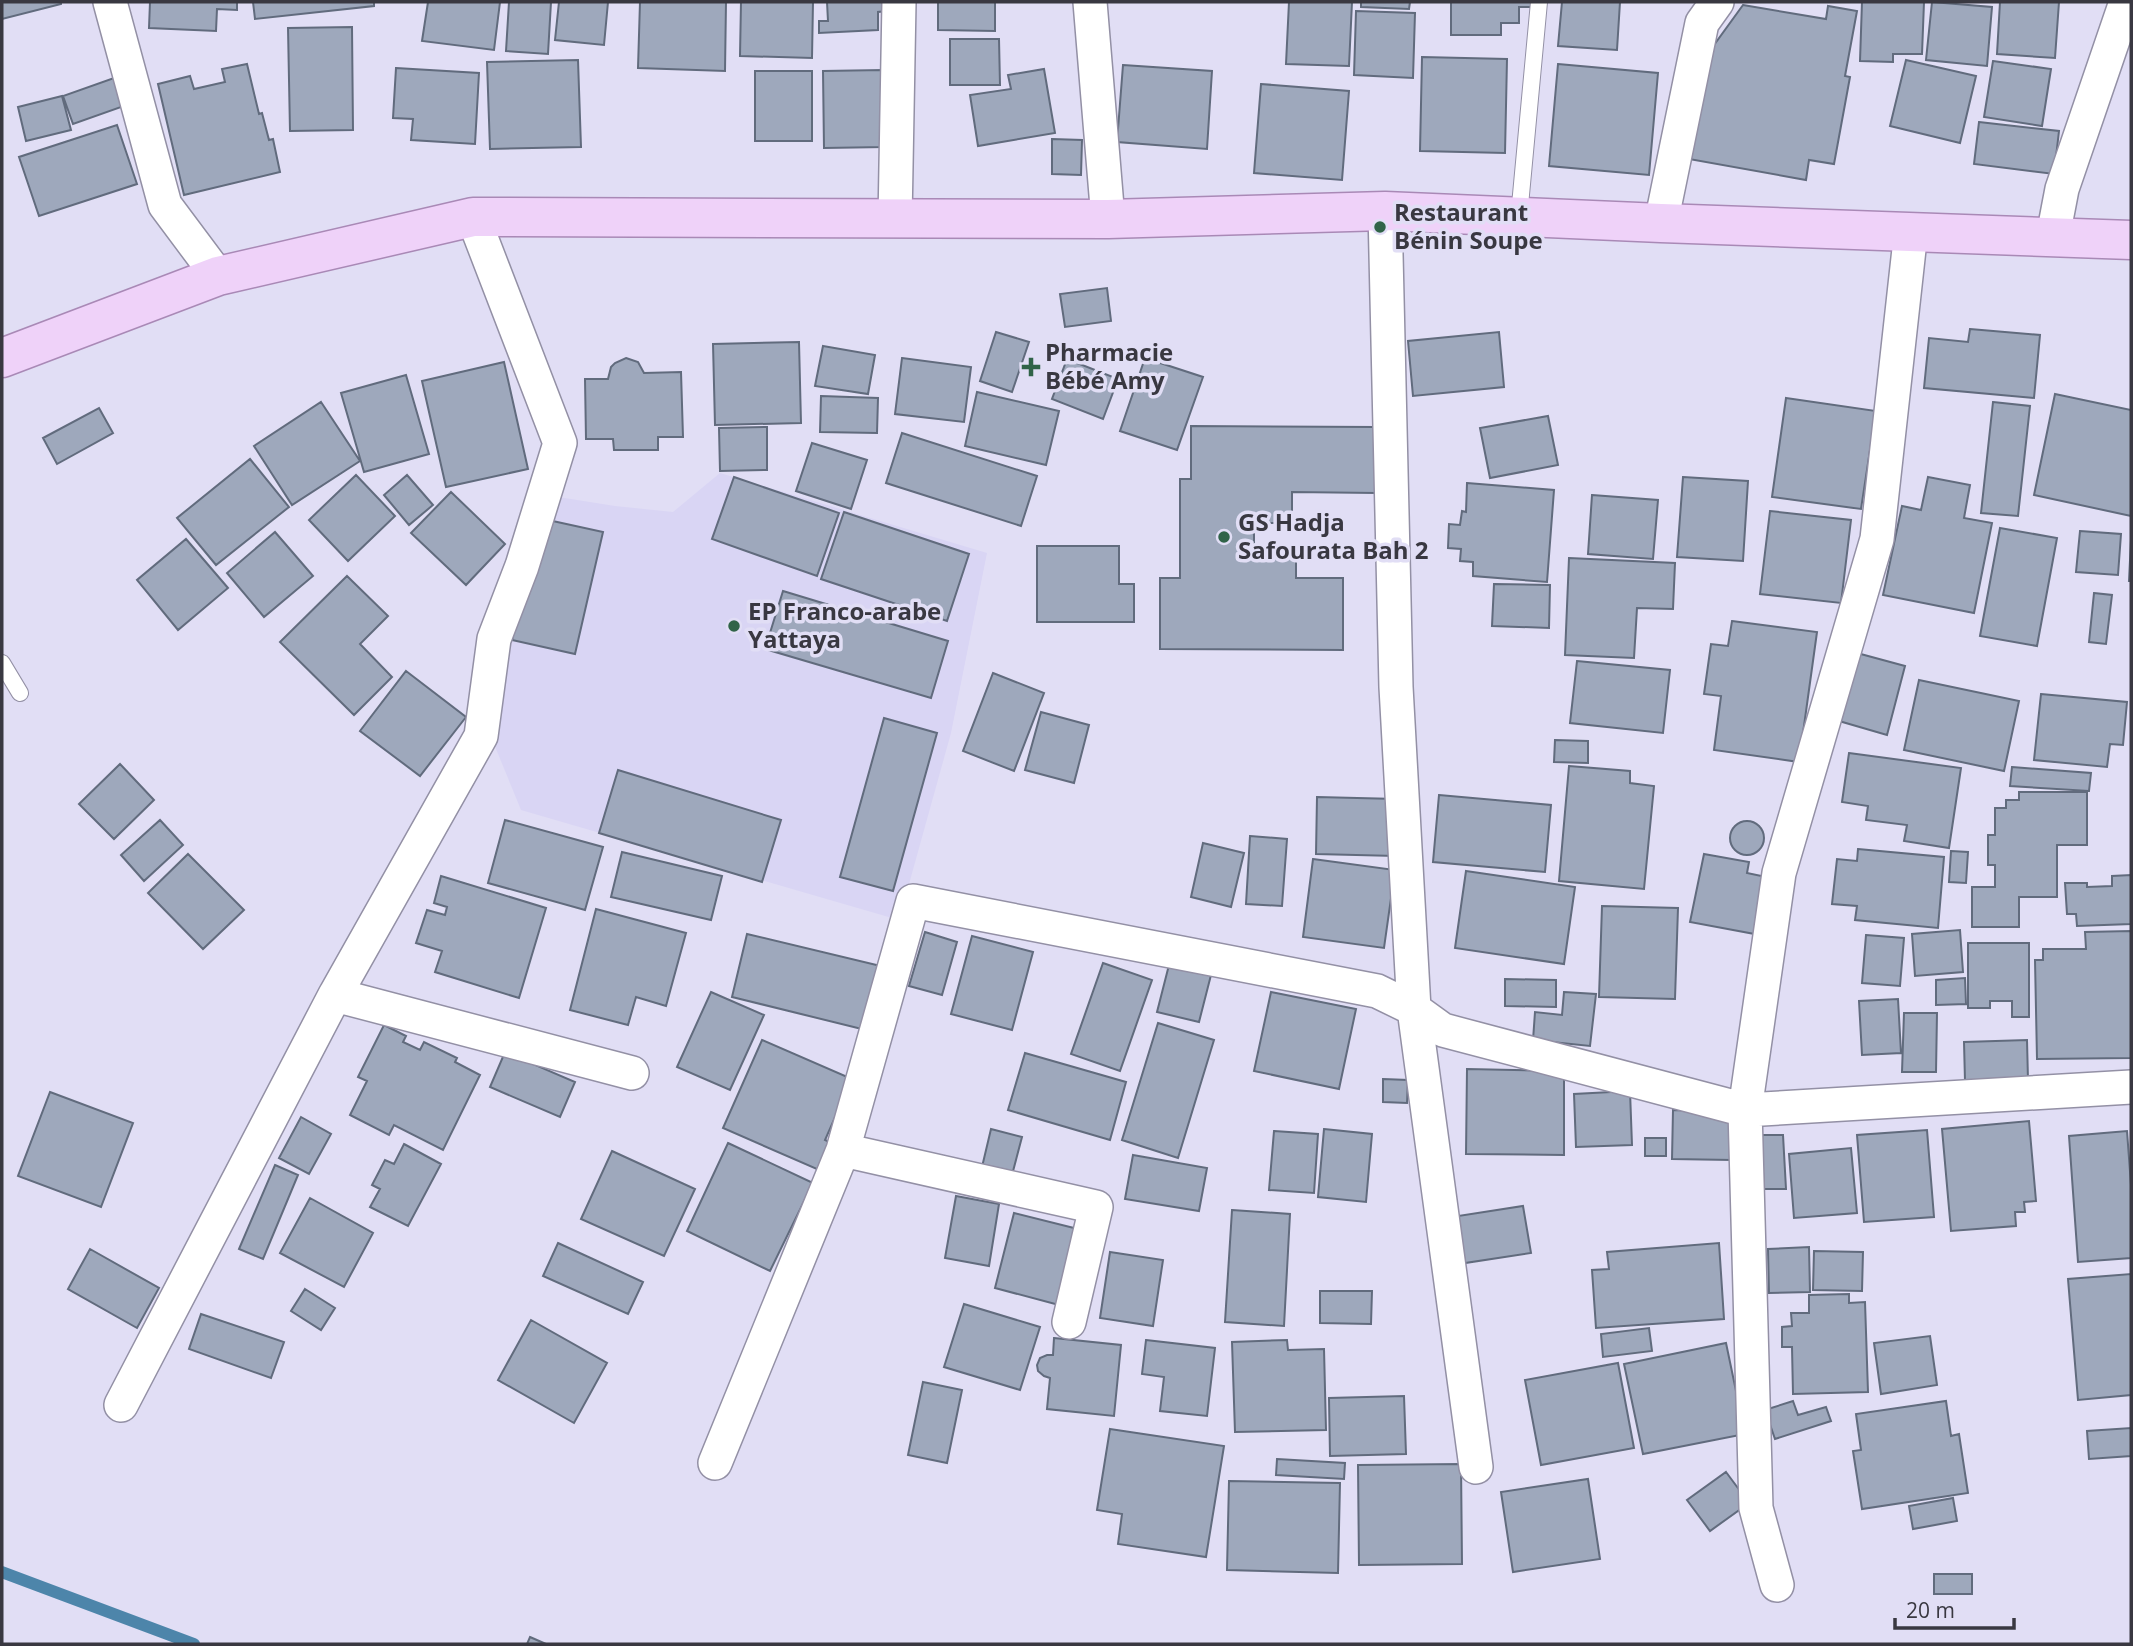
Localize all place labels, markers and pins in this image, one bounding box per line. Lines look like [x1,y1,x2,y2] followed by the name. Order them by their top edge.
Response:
[1394,195,1543,256] place label: Restaurant Bénin Soupe
[1372,219,1388,235] marker: Restaurant Bénin Soupe
[1045,335,1173,396] place label: Pharmacie Bébé Amy
[1023,359,1039,375] marker: Pharmacie Bébé Amy
[1238,505,1429,566] place label: GS Hadja Safourata Bah 2
[1216,529,1232,545] marker: GS Hadja Safourata Bah 2
[748,594,941,655] place label: EP Franco-arabe Yattaya
[726,618,742,634] marker: EP Franco-arabe Yattaya

